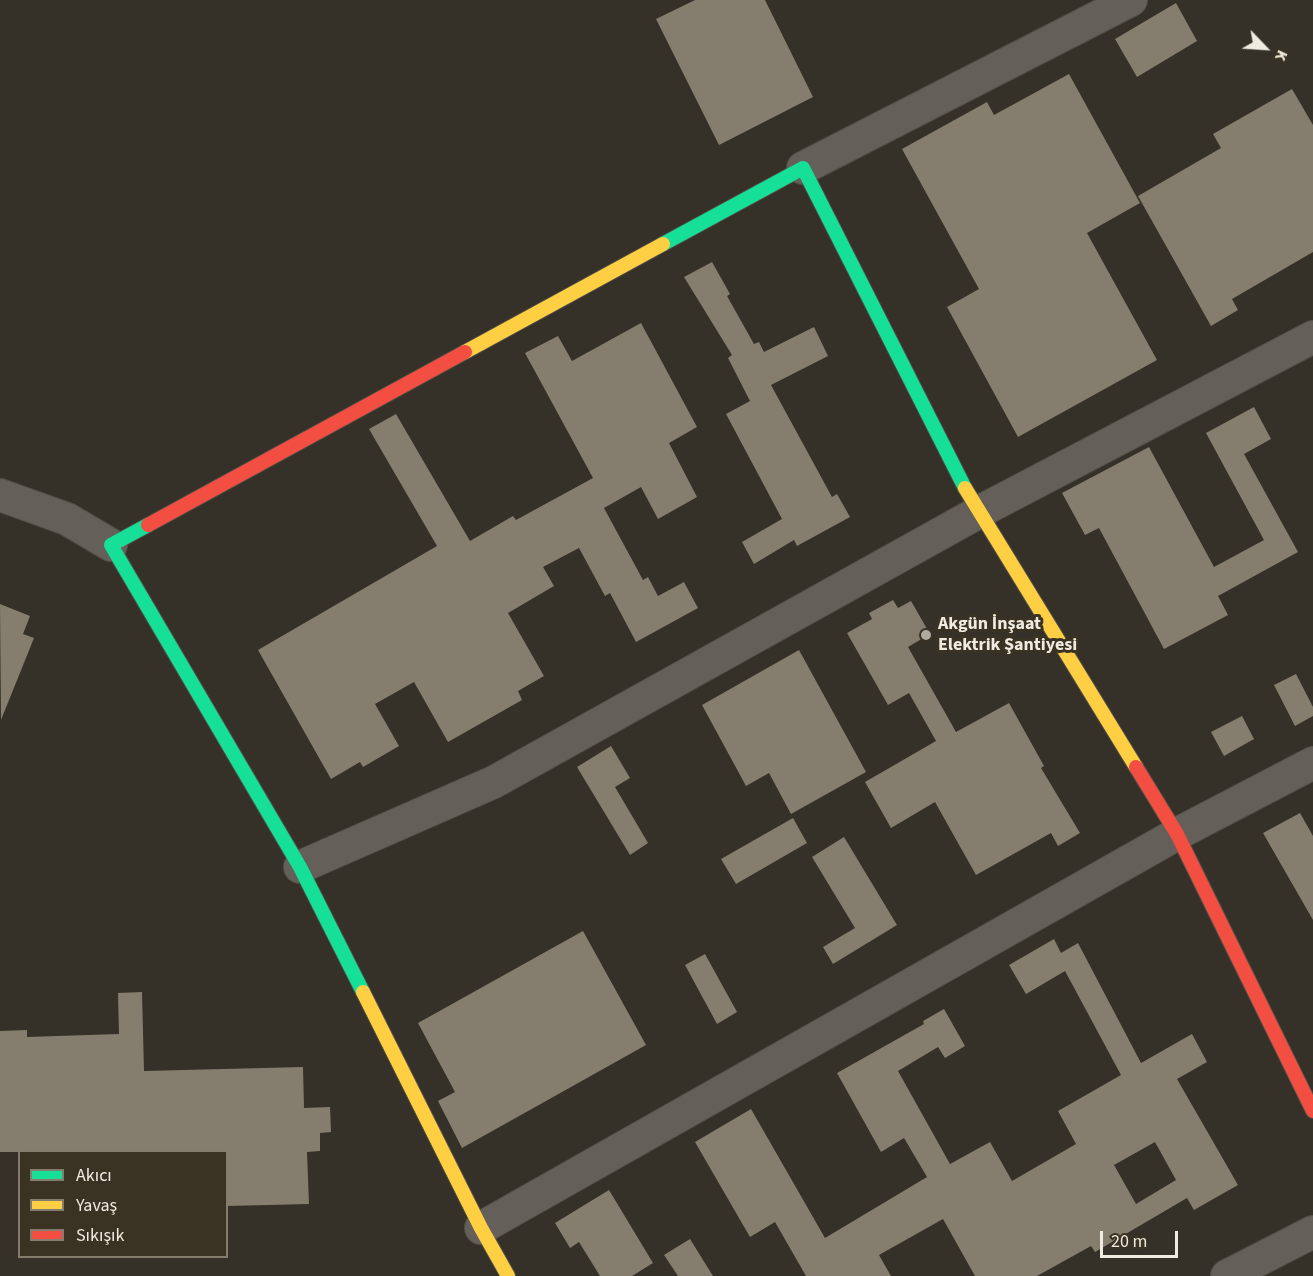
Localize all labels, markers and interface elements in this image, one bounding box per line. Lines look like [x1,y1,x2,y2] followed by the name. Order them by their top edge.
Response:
[1235,18,1295,78] north arrow
[1269,46,1293,65] text: K
[938,614,1077,656] place label: Akgün İnşaat Elektrik Şantiyesi
[919,628,933,642] marker: Akgün İnşaat Elektrik Şantiyesi
[18,1150,228,1258] legend
[76,1163,112,1188] text: Akıcı
[76,1193,117,1218] text: Yavaş
[1103,1219,1181,1257] scale bar
[76,1223,124,1248] text: Sıkışık
[1111,1229,1147,1254] text: 20 m

